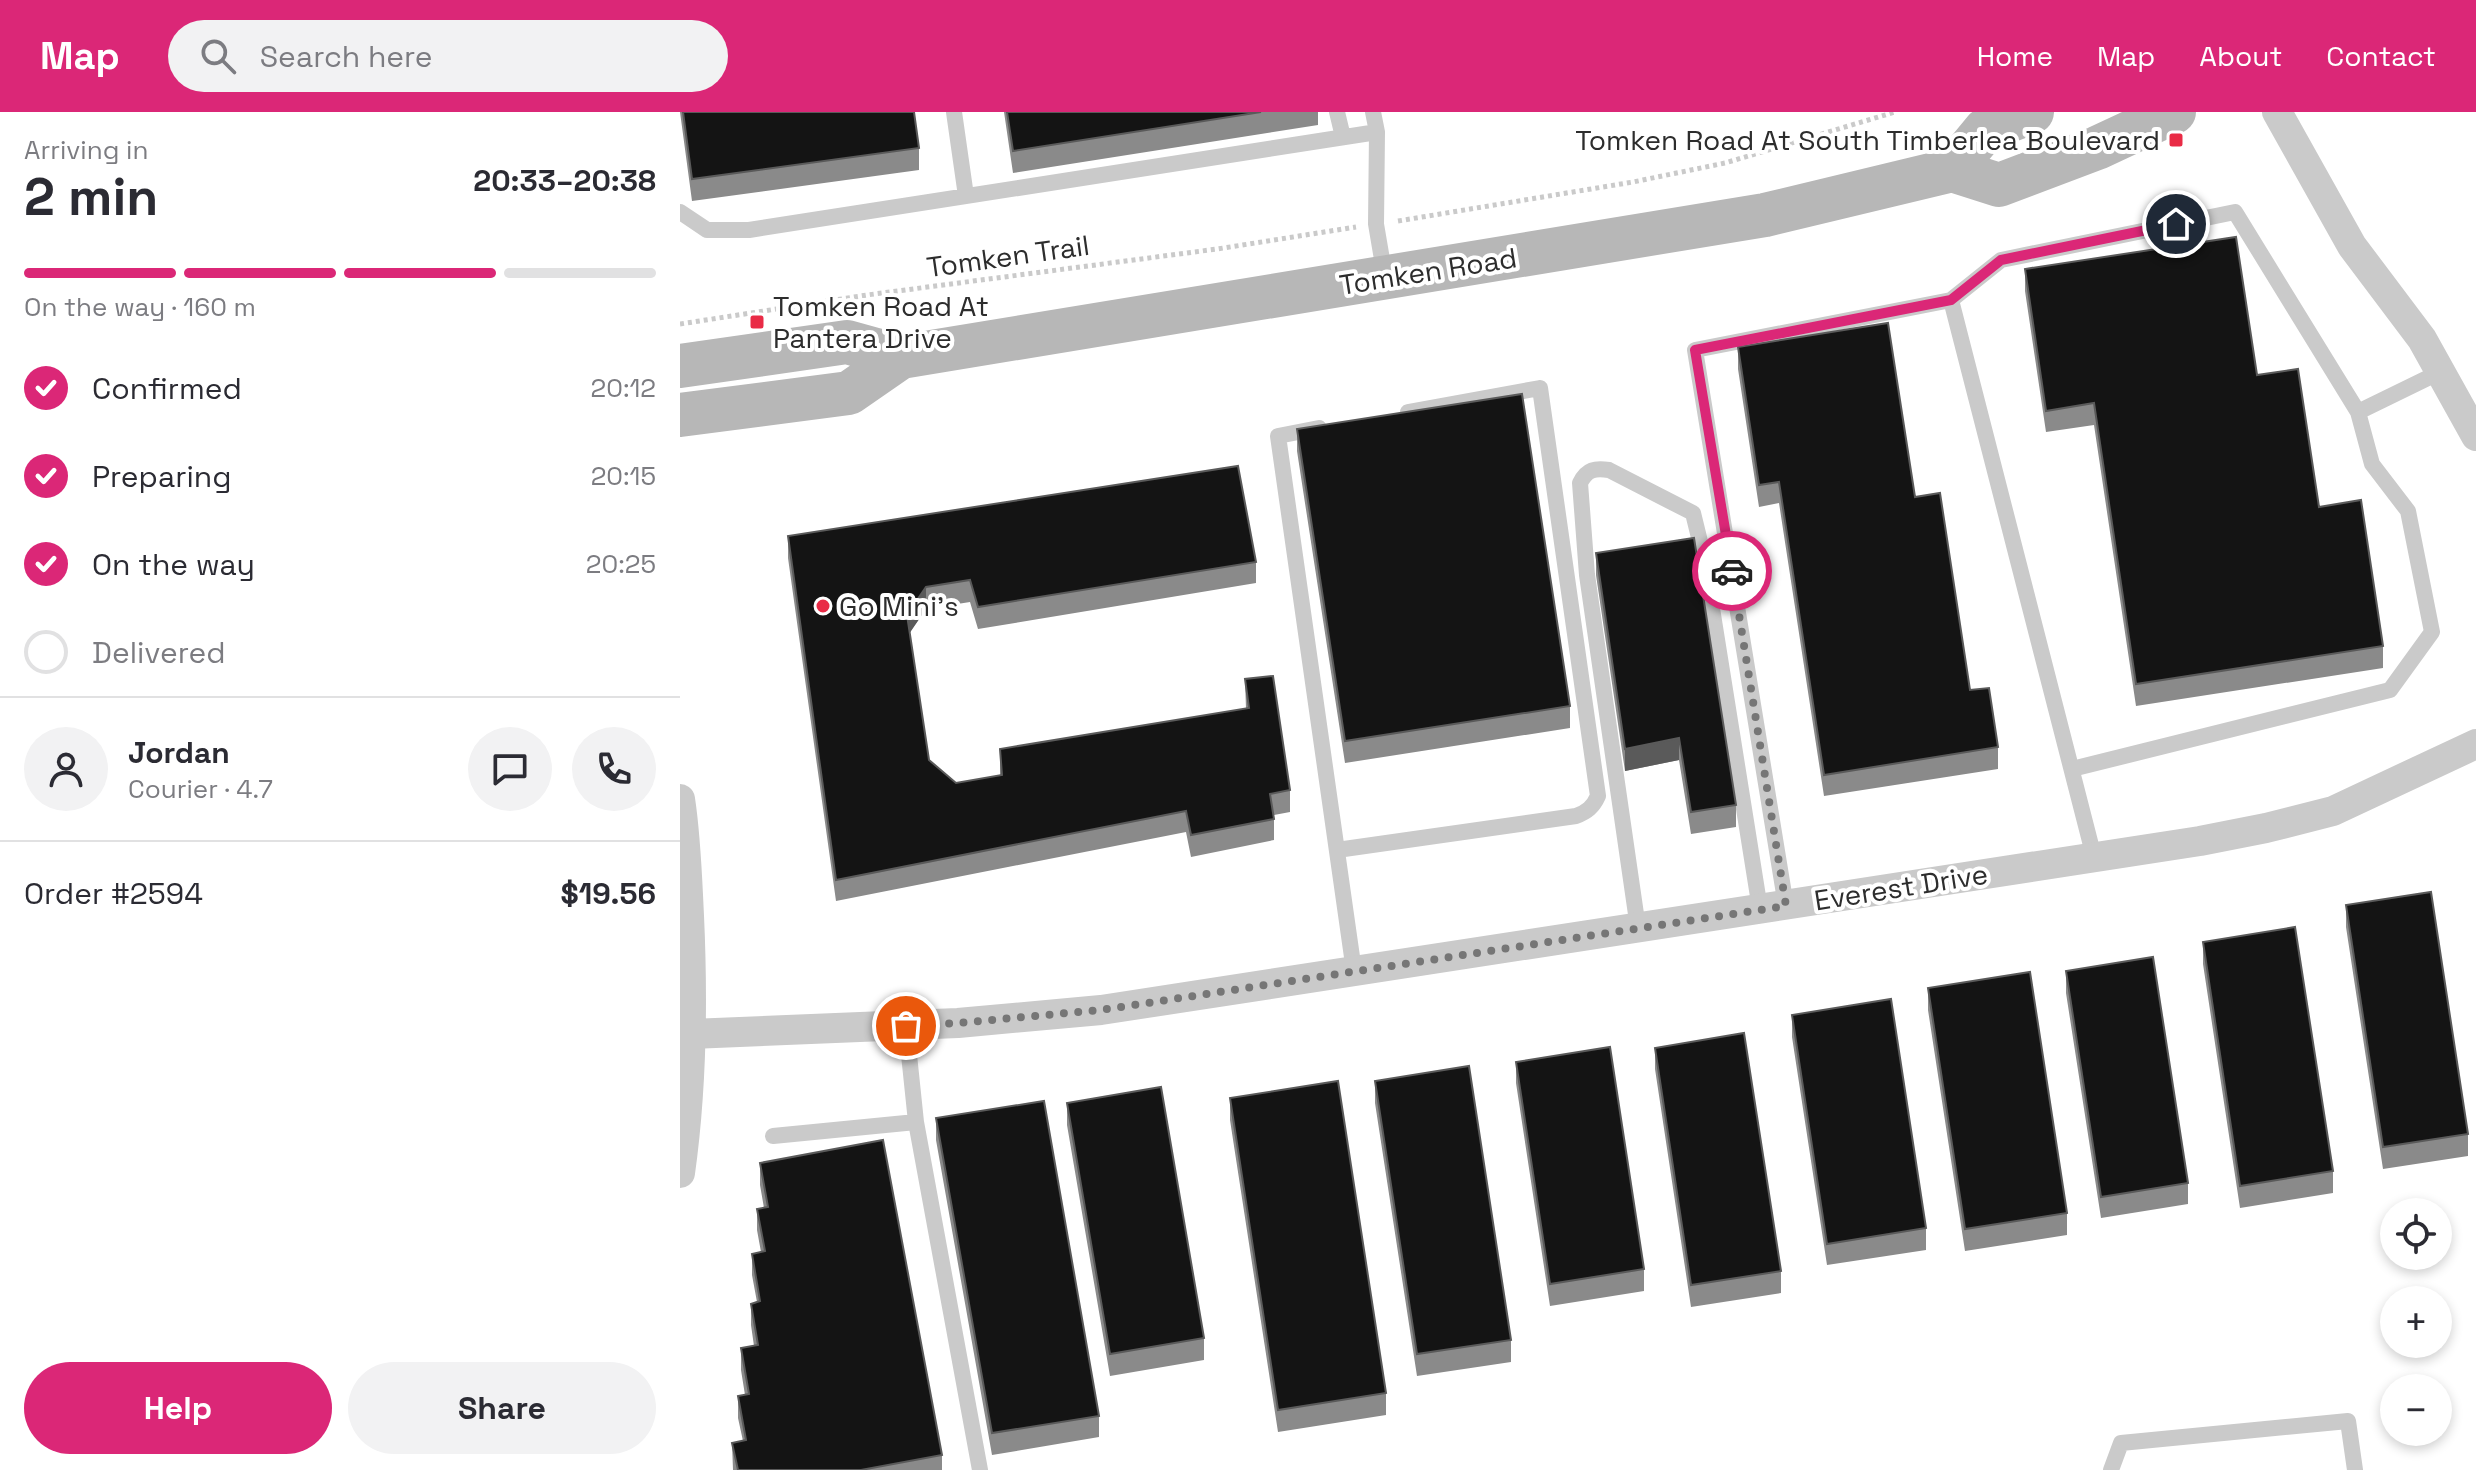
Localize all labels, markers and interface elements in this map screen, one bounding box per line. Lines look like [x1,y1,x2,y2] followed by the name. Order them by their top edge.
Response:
[168,20,728,92] search box
[40,32,120,80] text: Map
[196,34,240,78] icon: search
[260,37,433,76] text: Search here
[1977,38,2053,74] text: Home
[2097,38,2155,74] text: Map
[2199,38,2282,74] text: About
[2326,38,2436,74] text: Contact
[1575,122,2160,158] place label: Tomken Road At South Timberlea Boulevard
[2167,131,2185,149] marker: Tomken Road At South Timberlea Boulevard
[24,133,148,167] text: Arriving in
[473,161,656,200] text: 20:33–20:38
[24,164,158,230] text: 2 min
[2142,190,2210,258] pin
[2154,202,2198,246] icon: home
[924,227,1092,285] street label: Tomken Trail
[1337,239,1519,303] street label: Tomken Road
[773,288,989,356] place label: Tomken Road At Pantera Drive
[24,290,256,324] text: On the way · 160 m
[748,313,766,331] marker: Tomken Road At Pantera Drive
[24,366,68,410] icon: check
[92,369,242,408] text: Confirmed
[591,371,656,405] text: 20:12
[24,454,68,498] icon: check
[92,457,231,496] text: Preparing
[591,459,656,493] text: 20:15
[1692,531,1772,611] courier
[24,542,68,586] icon: check
[92,545,255,584] text: On the way
[586,547,656,581] text: 20:25
[1710,549,1754,593] icon: car
[839,588,959,624] place label: Go Mini's
[814,597,832,615] marker: Go Mini's
[92,633,226,672] text: Delivered
[24,727,108,811] button: person
[468,727,552,811] button: chat
[572,727,656,811] button: phone
[128,733,230,772] text: Jordan
[128,772,273,806] text: Courier · 4.7
[1812,856,1990,918] street label: Everest Drive
[24,874,203,913] text: Order #2594
[561,874,656,913] text: $19.56
[872,992,940,1060] pin
[884,1004,928,1048] icon: bag
[2380,1198,2452,1446] map controls
[2380,1198,2452,1270] button: locate
[2380,1286,2452,1358] button: +
[24,1362,332,1454] button: Help
[348,1362,656,1454] button: Share
[2380,1374,2452,1446] button: −

